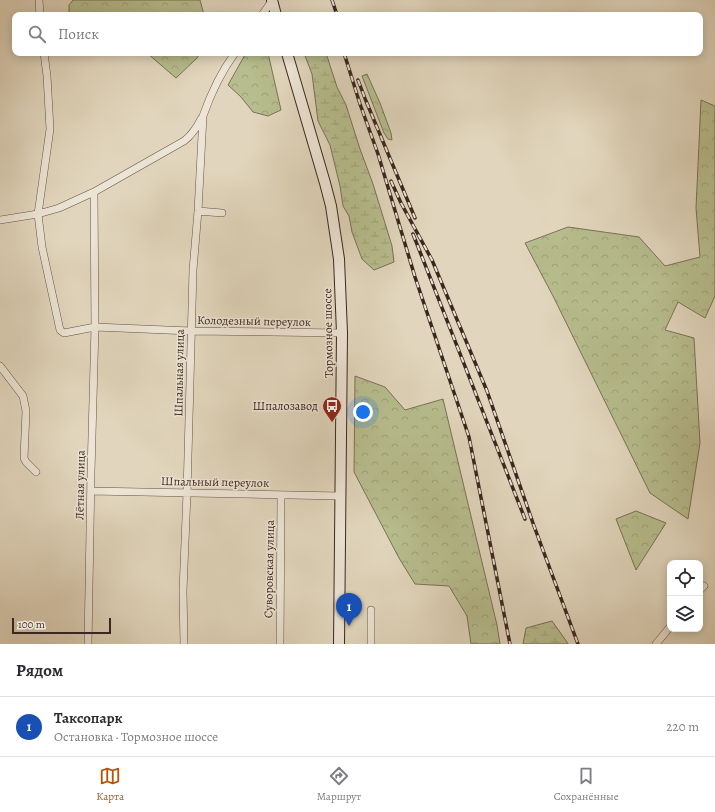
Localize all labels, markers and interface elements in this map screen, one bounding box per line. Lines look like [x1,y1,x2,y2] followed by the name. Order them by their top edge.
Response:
[12,12,703,56] search box
[26,23,48,45] icon: search
[58,24,99,44] text: Поиск
[319,288,337,378] street label: Тормозное шоссе
[197,312,311,330] street label: Колодезный переулок
[170,329,188,417] street label: Шпальная улица
[321,395,343,423] bus stop icon: Шпалозавод
[253,398,318,414] place label: Шпалозавод
[353,402,373,422] your location
[71,450,89,520] street label: Лётная улица
[161,473,269,491] street label: Шпальный переулок
[260,519,278,618] street label: Суворовская улица
[667,560,703,632] map controls
[667,560,703,596] button: locate
[336,593,362,626] pin: 1
[667,596,703,632] button: layers
[12,616,111,635] scale bar
[18,617,45,632] text: 100 m
[16,659,63,682] text: Рядом
[54,708,123,728] text: Таксопарк
[27,718,31,735] text: 1
[666,718,699,735] text: 220 m
[54,728,218,745] text: Остановка · Тормозное шоссе
[96,765,124,804] tab: Карта
[317,765,361,804] tab: Маршрут
[554,765,619,804] tab: Сохранённые

